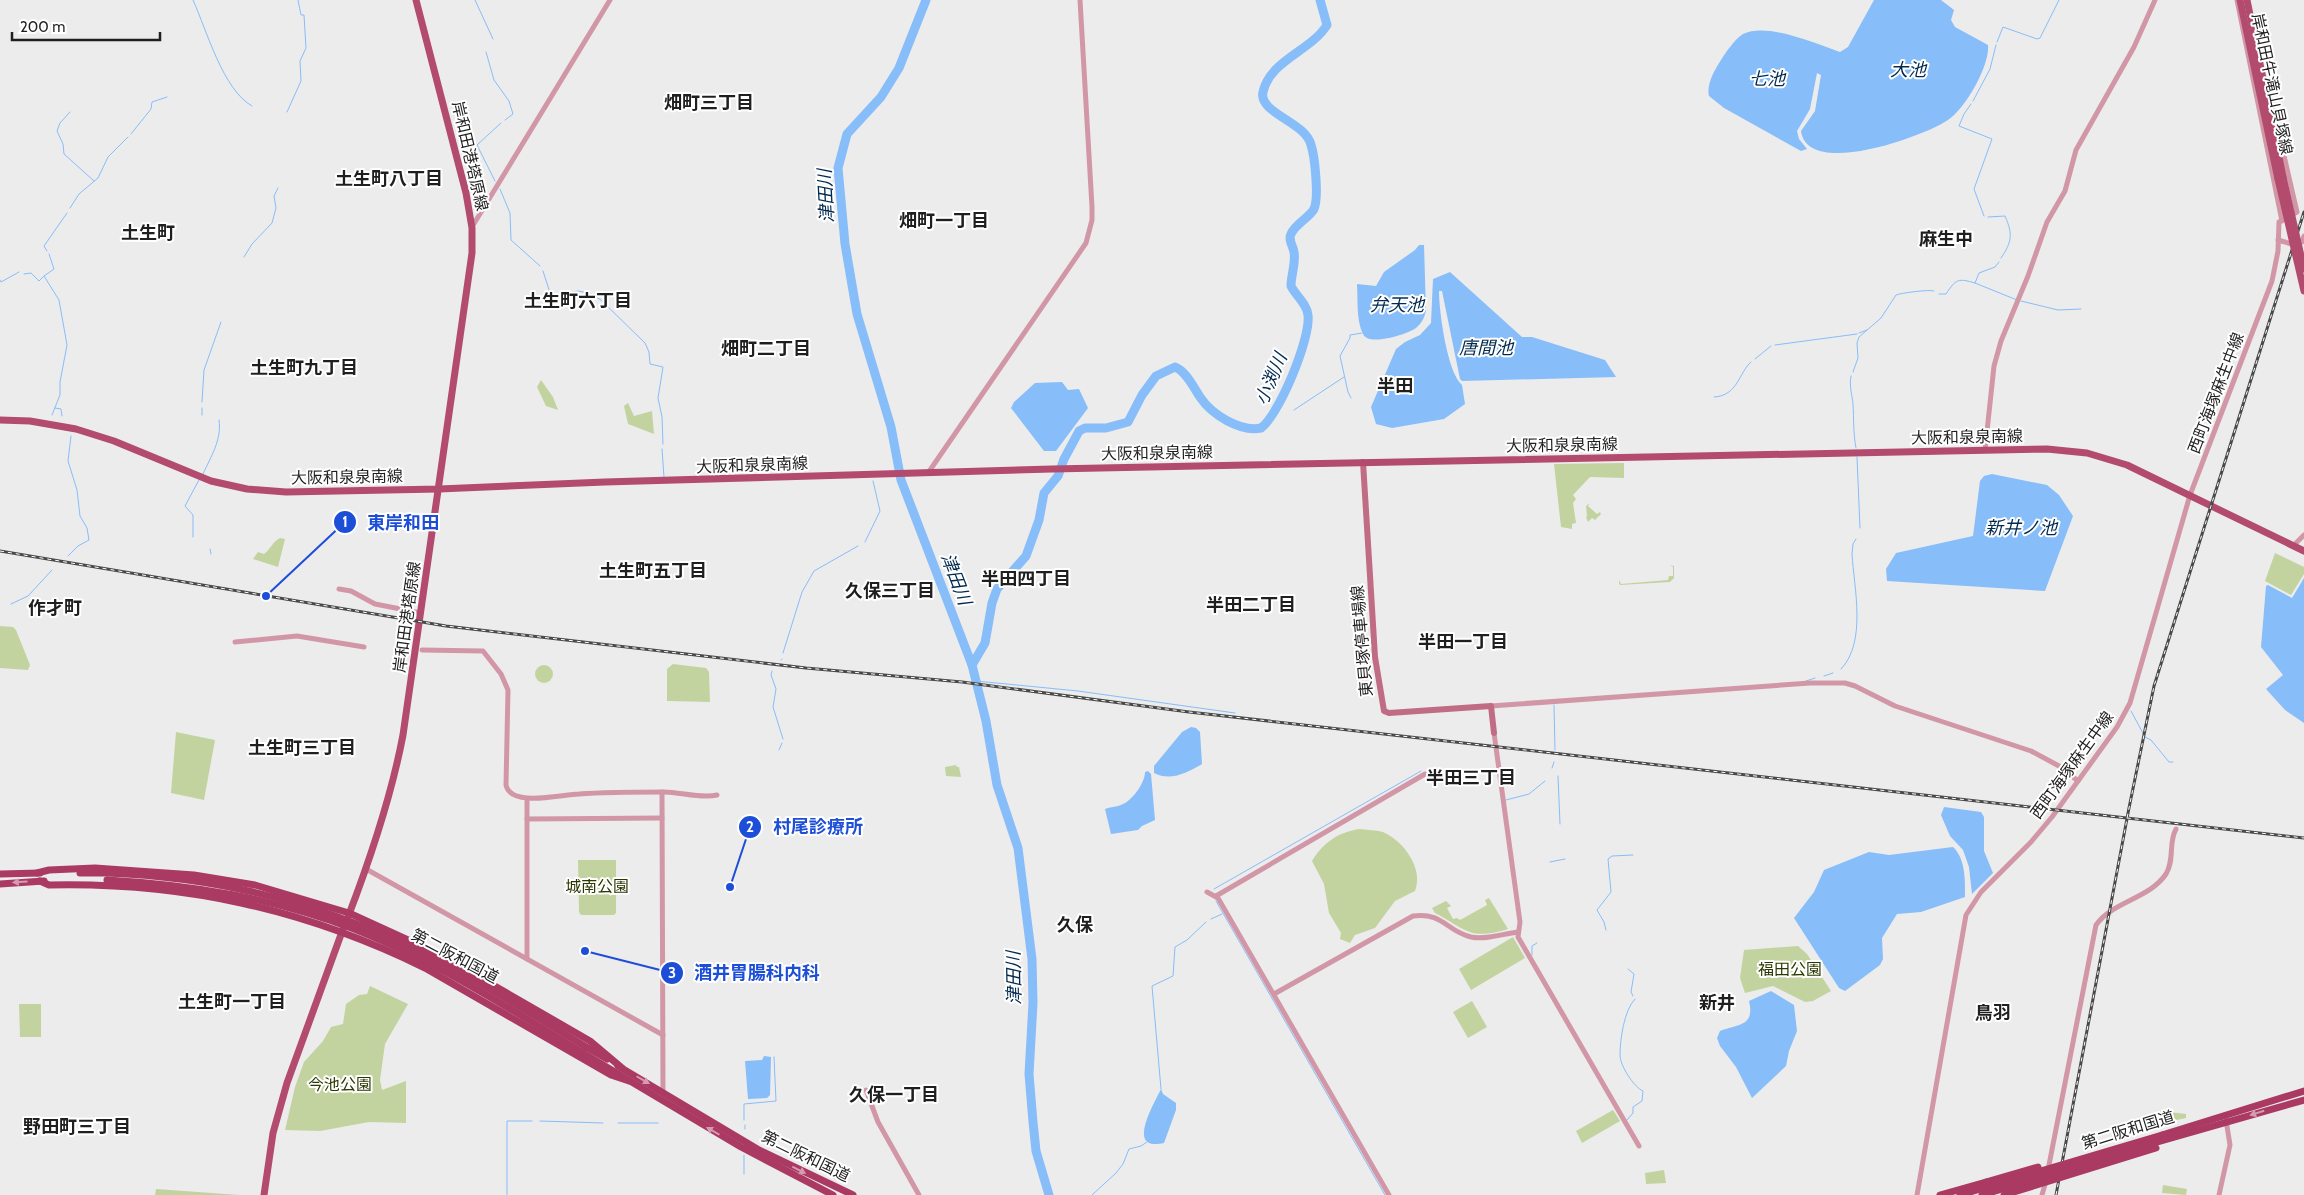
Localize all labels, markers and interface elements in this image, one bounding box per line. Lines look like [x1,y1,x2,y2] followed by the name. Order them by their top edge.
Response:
[12,10,160,42] scale bar
[2248,12,2296,156] street label: 岸和田牛滝山貝塚線
[20,18,65,36] text: 200 m
[1890,59,1928,81] water label: 大池
[1749,68,1787,90] water label: 七池
[664,92,754,114] district label: 畑町三丁目
[448,99,492,213] street label: 岸和田港塔原線
[813,166,838,224] water label: 津田川
[335,168,443,190] district label: 土生町八丁目
[899,210,989,232] district label: 畑町一丁目
[121,222,175,244] district label: 土生町
[1919,228,1973,250] district label: 麻生中
[524,290,632,312] district label: 土生町六丁目
[1370,294,1426,316] water label: 弁天池
[2184,330,2248,456] street label: 西町海塚麻生中線
[1459,337,1515,359] water label: 唐間池
[721,338,811,360] district label: 畑町二丁目
[1250,348,1292,408] water label: 小渕川
[250,357,358,379] district label: 土生町九丁目
[1377,375,1413,397] district label: 半田
[1911,427,2023,447] street label: 大阪和泉泉南線
[1506,435,1618,455] street label: 大阪和泉泉南線
[1101,443,1213,463] street label: 大阪和泉泉南線
[696,454,808,476] street label: 大阪和泉泉南線
[291,467,403,487] street label: 大阪和泉泉南線
[332,506,449,539] callout: 東岸和田
[367,512,439,534] text: 東岸和田
[342,513,348,531] text: 1
[1985,517,2059,539] water label: 新井ノ池
[936,550,977,610] water label: 津田川
[390,560,424,674] street label: 岸和田港塔原線
[599,560,707,582] district label: 土生町五丁目
[981,568,1071,590] district label: 半田四丁目
[845,580,935,602] district label: 久保三丁目
[1348,584,1376,698] street label: 東貝塚停車場線
[1206,594,1296,616] district label: 半田二丁目
[28,597,82,619] district label: 作才町
[1418,631,1508,653] district label: 半田一丁目
[2027,708,2117,822] street label: 西町海塚麻生中線
[248,737,356,759] district label: 土生町三丁目
[1426,767,1516,789] district label: 半田三丁目
[738,810,873,843] callout: 村尾診療所
[773,816,863,838] text: 村尾診療所
[746,818,754,836] text: 2
[565,877,629,896] park label: 城南公園
[12,879,28,887] one-way arrow
[1057,914,1094,936] district label: 久保
[408,925,502,987] street label: 第二阪和国道
[1002,949,1025,1005] water label: 津田川
[659,956,830,989] callout: 酒井胃腸科内科
[1758,960,1822,979] park label: 福田公園
[694,962,820,984] text: 酒井胃腸科内科
[668,964,676,982] text: 3
[178,991,286,1013] district label: 土生町一丁目
[1699,992,1735,1014] district label: 新井
[1975,1002,2011,1024] district label: 鳥羽
[308,1075,372,1094] park label: 今池公園
[636,1076,649,1085] one-way arrow
[849,1084,939,1106] district label: 久保一丁目
[2079,1107,2177,1153] street label: 第二阪和国道
[2250,1110,2265,1118] one-way arrow
[23,1116,131,1138] district label: 野田町三丁目
[759,1126,853,1186] street label: 第二阪和国道
[707,1127,720,1136] one-way arrow
[792,1166,806,1174] one-way arrow

